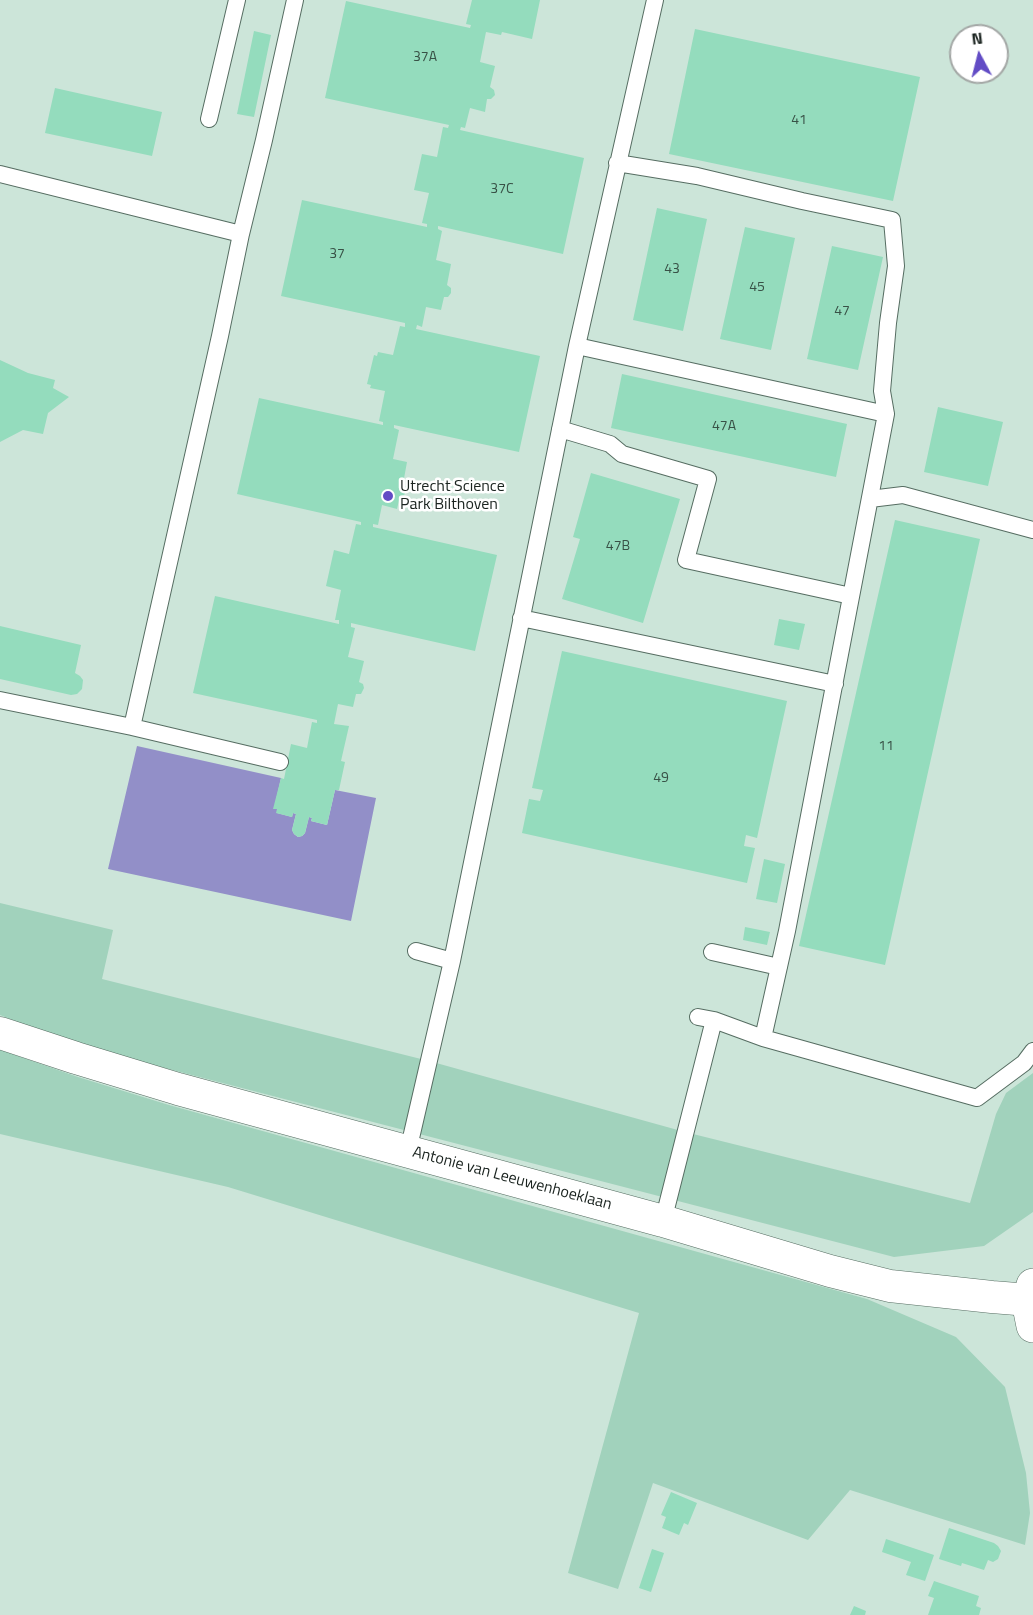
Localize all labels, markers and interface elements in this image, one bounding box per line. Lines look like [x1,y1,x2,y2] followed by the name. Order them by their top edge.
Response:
[949,24,1009,84] north arrow
[970,26,984,51] text: N
[413,50,437,66] house number: 37A
[791,113,807,129] house number: 41
[490,182,514,198] house number: 37C
[329,247,345,263] house number: 37
[664,262,680,278] house number: 43
[749,280,765,296] house number: 45
[834,304,850,320] house number: 47
[712,419,736,435] house number: 47A
[400,477,505,515] place label: Utrecht Science Park Bilthoven
[381,489,395,503] marker: Utrecht Science Park Bilthoven
[606,539,630,555] house number: 47B
[878,739,894,755] house number: 11
[653,771,669,787] house number: 49
[410,1143,614,1215] street label: Antonie van Leeuwenhoeklaan

